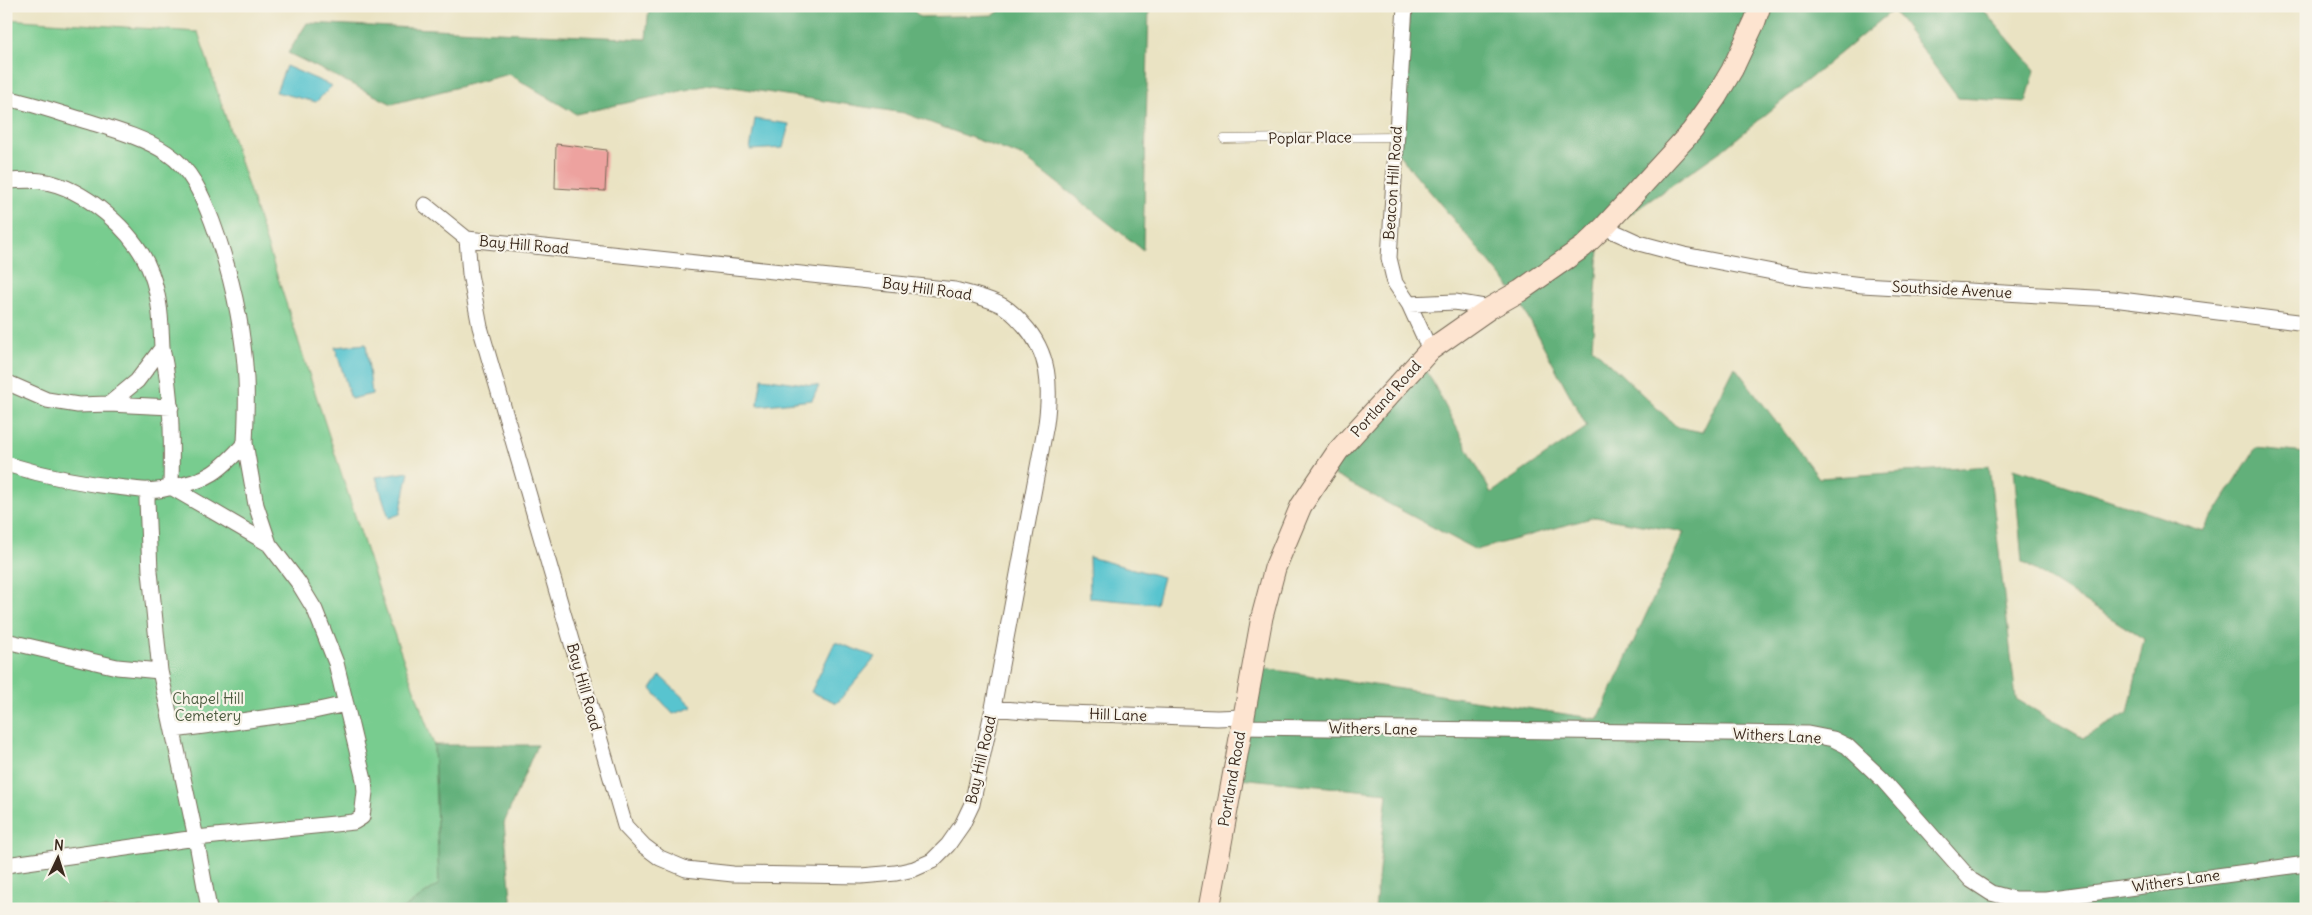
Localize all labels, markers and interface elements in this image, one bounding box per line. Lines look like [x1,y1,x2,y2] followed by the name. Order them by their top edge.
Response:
[1379,125,1406,241] street label: Beacon Hill Road
[1268,127,1352,148] street label: Poplar Place
[478,231,570,258] street label: Bay Hill Road
[881,273,973,304] street label: Bay Hill Road
[1892,277,2012,302] street label: Southside Avenue
[1346,356,1425,441] street label: Portland Road
[563,641,606,733] street label: Bay Hill Road
[172,689,244,725] park label: Chapel Hill Cemetery
[1089,704,1147,725] street label: Hill Lane
[961,714,1000,806] street label: Bay Hill Road
[1328,718,1418,739] street label: Withers Lane
[1732,724,1822,747] street label: Withers Lane
[1214,730,1249,828] street label: Portland Road
[32,832,82,882] north arrow
[53,836,64,854] text: N
[2131,865,2221,896] street label: Withers Lane

